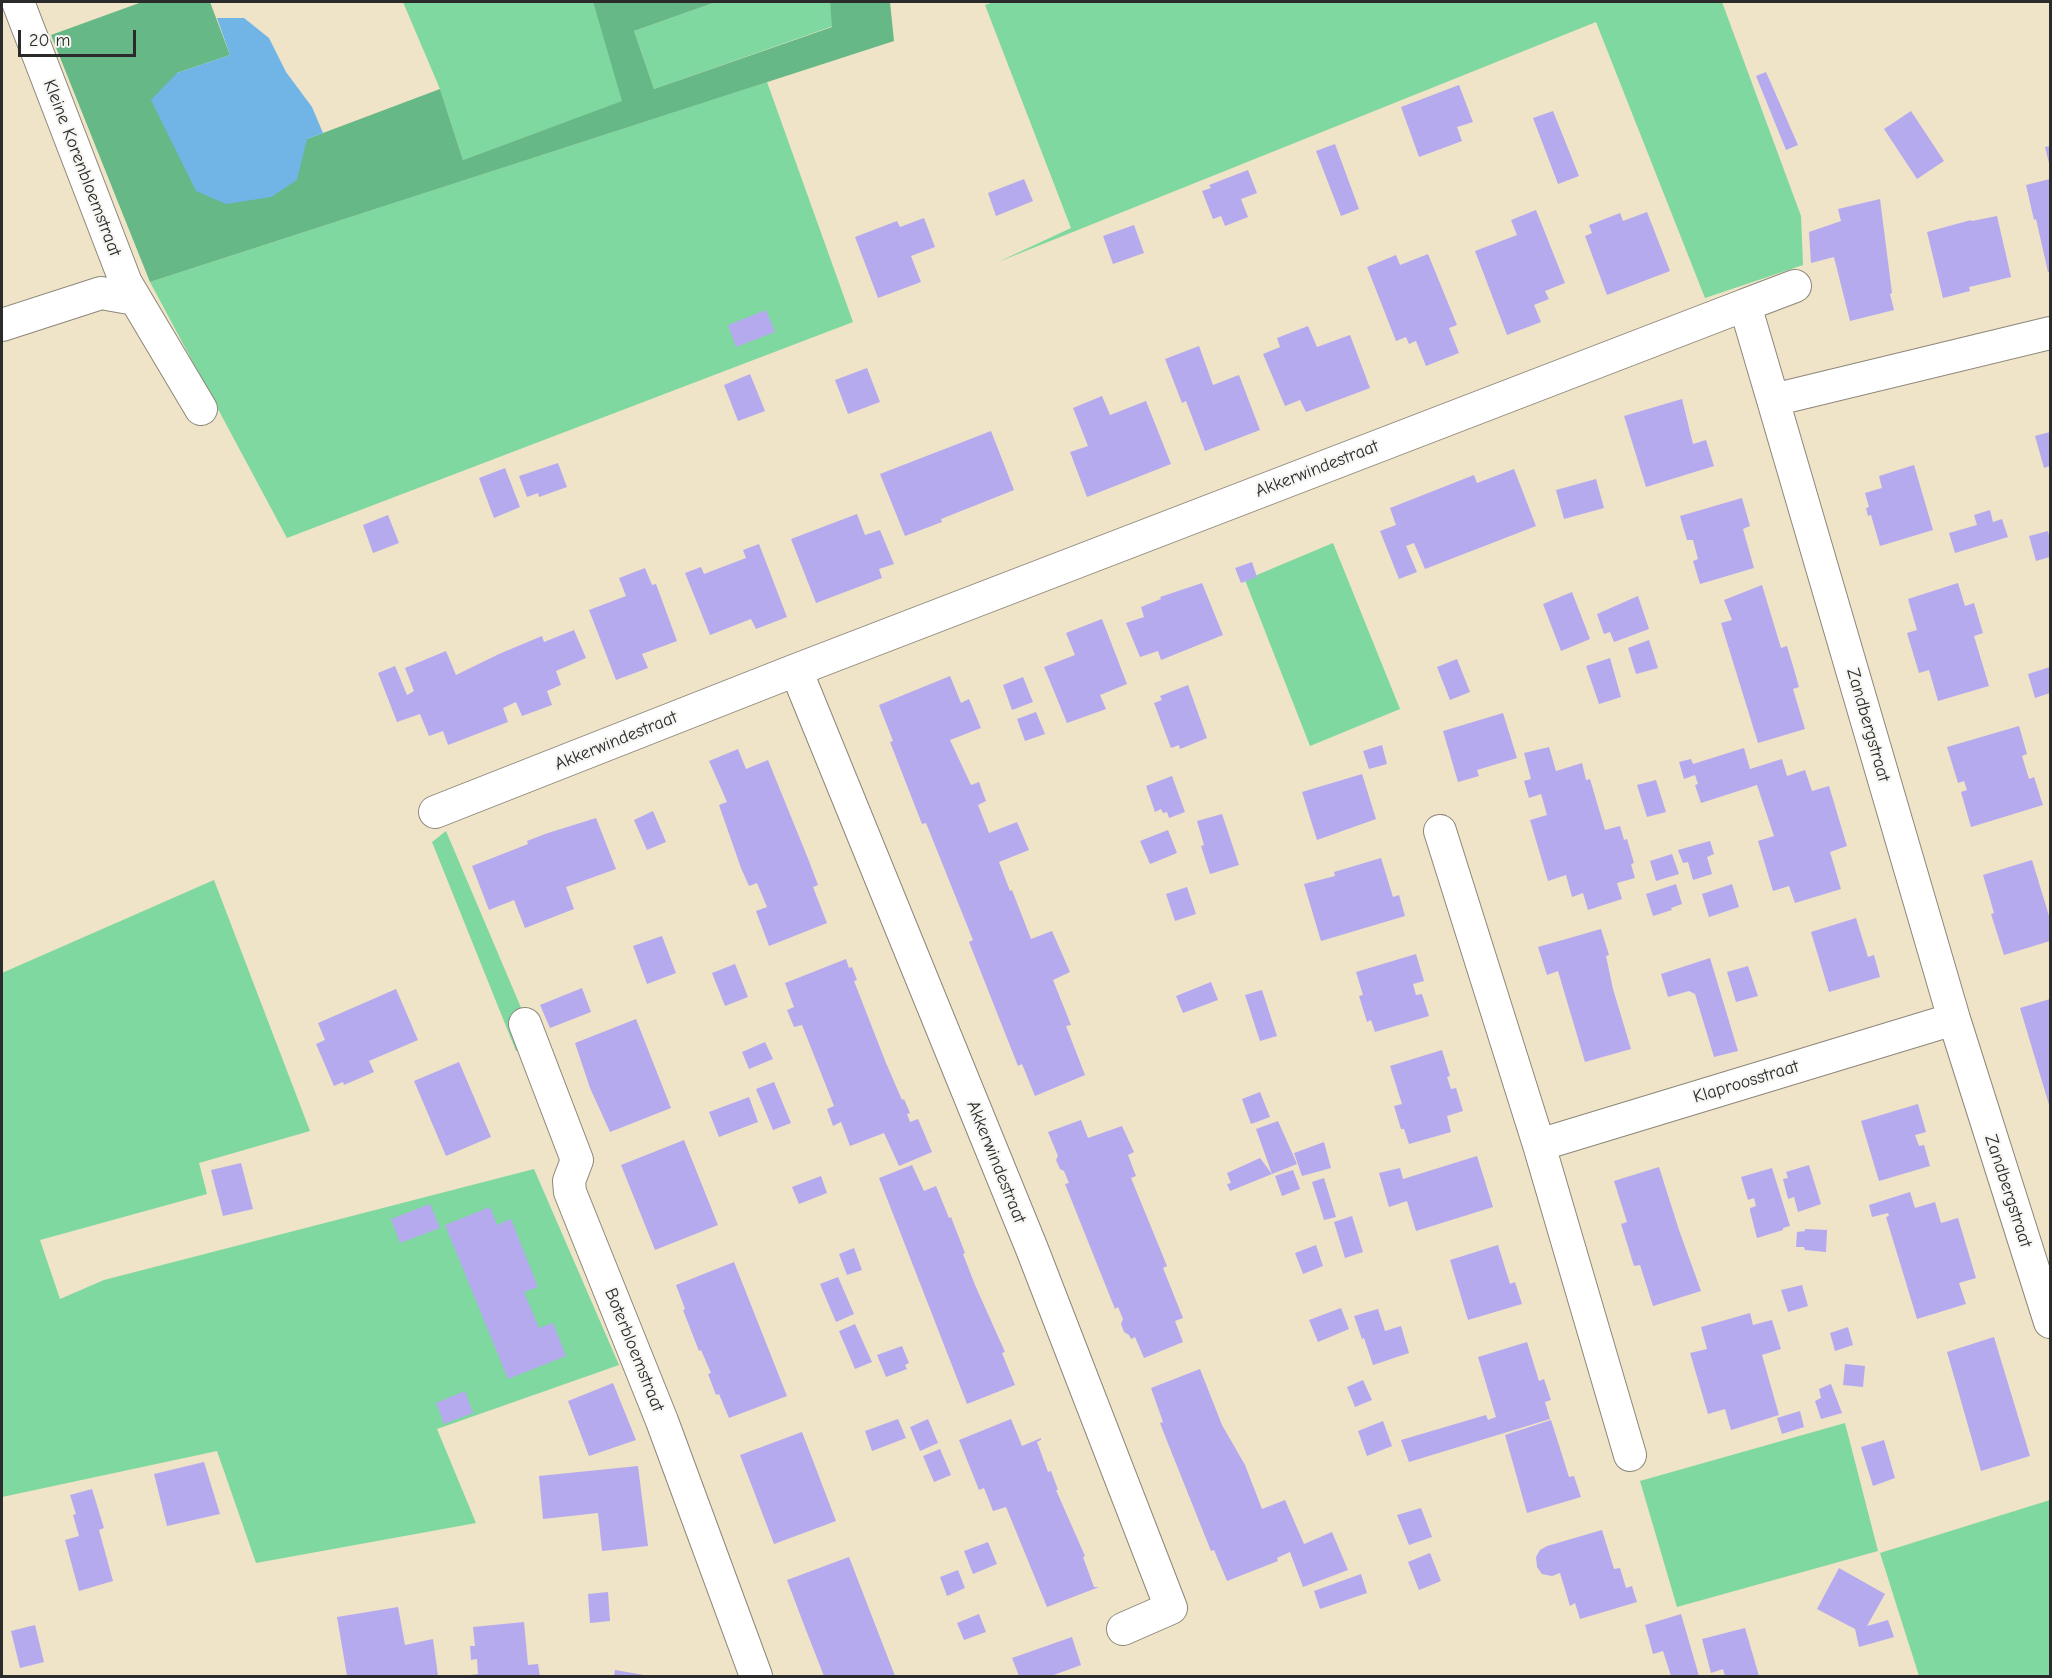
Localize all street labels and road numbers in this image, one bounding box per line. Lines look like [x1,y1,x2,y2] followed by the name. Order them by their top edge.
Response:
[38,77,126,259] street label: Kleine Korenbloemstraat
[1252,436,1382,502] street label: Akkerwindestraat
[1841,666,1895,784] street label: Zandbergstraat
[552,707,680,775] street label: Akkerwindestraat
[1691,1056,1801,1108] street label: Klaproosstraat
[962,1098,1030,1226] street label: Akkerwindestraat
[1980,1132,2036,1250] street label: Zandbergstraat
[599,1285,669,1415] street label: Boterbloemstraat

